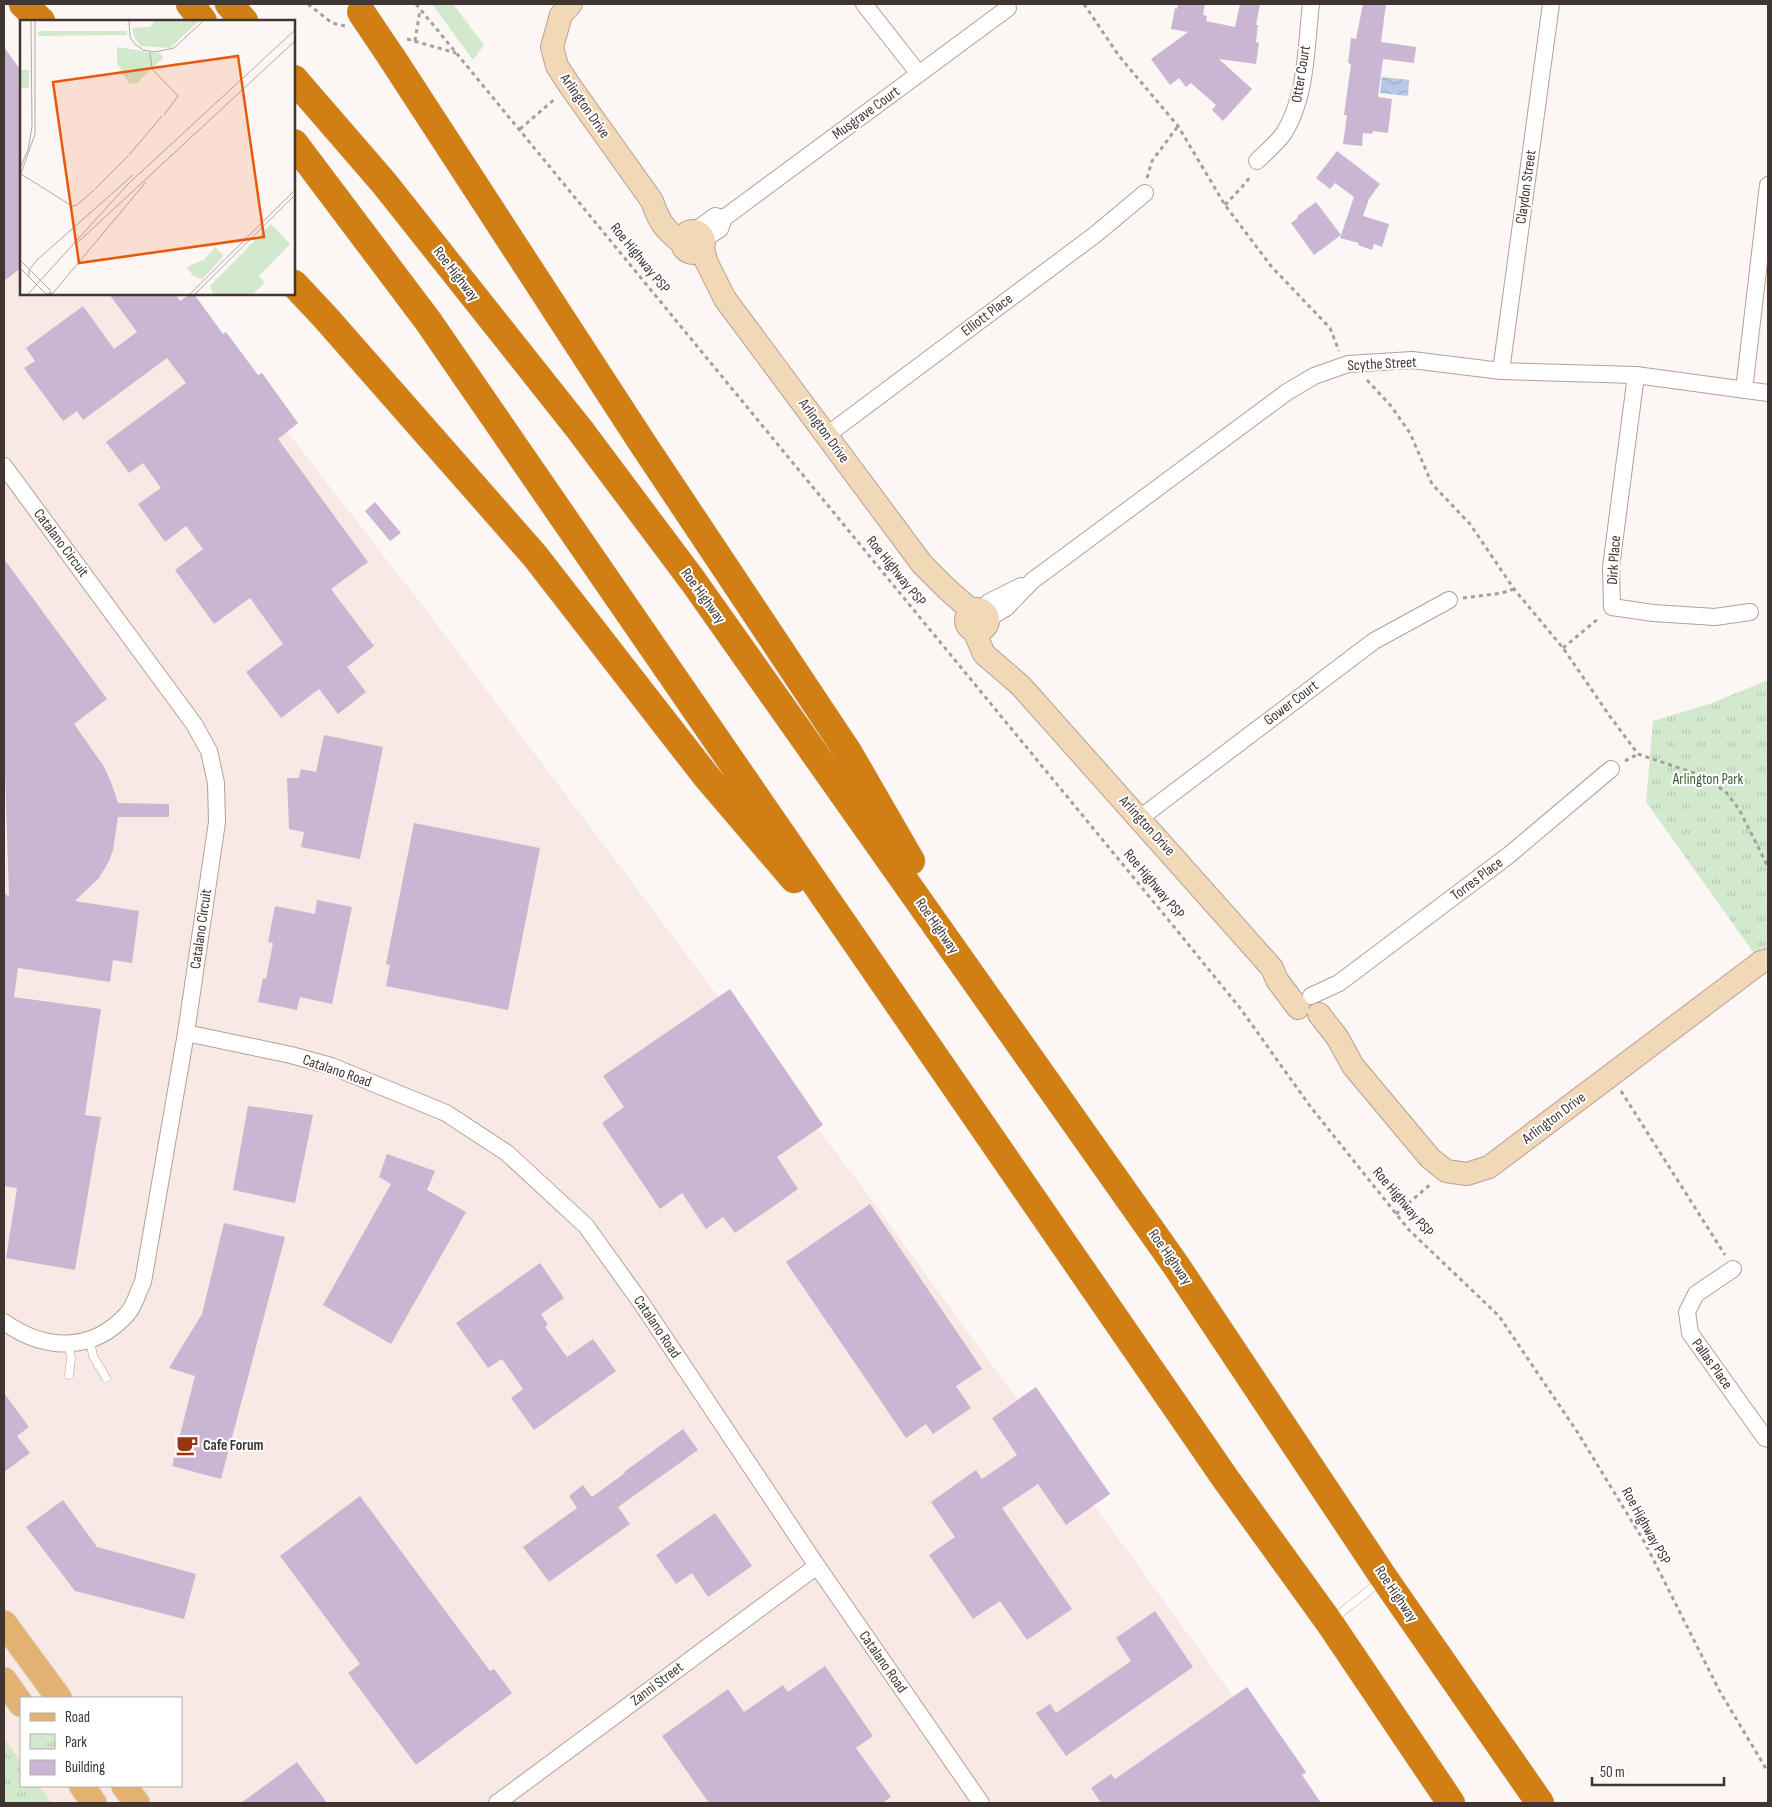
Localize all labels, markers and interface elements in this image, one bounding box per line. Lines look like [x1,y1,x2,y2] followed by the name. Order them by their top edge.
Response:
[20,20,295,295] inset map
[1287,44,1315,104] street label: Otter Court
[555,69,614,142] street label: Arlington Drive
[828,82,904,144] street label: Musgrave Court
[1511,148,1541,225] street label: Claydon Street
[606,219,674,297] street label: Roe Highway PSP
[429,243,483,305] street label: Roe Highway
[958,290,1016,340] street label: Elliott Place
[1347,353,1418,375] street label: Scythe Street
[794,394,854,467] street label: Arlington Drive
[29,505,93,581] street label: Catalano Circuit
[862,532,930,610] street label: Roe Highway PSP
[1603,535,1625,585] street label: Dirk Place
[677,565,730,628] street label: Roe Highway
[1260,676,1322,730] street label: Gower Court
[1672,770,1744,789] park label: Arlington Park
[1114,791,1179,860] street label: Arlington Drive
[1119,845,1189,923] street label: Roe Highway PSP
[1447,853,1507,905] street label: Torres Place
[186,887,216,970] street label: Catalano Circuit
[911,894,963,958] street label: Roe Highway
[300,1050,374,1092] street label: Catalano Road
[1518,1088,1590,1149] street label: Arlington Drive
[1368,1163,1438,1241] street label: Roe Highway PSP
[1144,1225,1196,1289] street label: Roe Highway
[629,1292,685,1362] street label: Catalano Road
[1687,1335,1737,1393] street label: Pallas Place
[174,1432,200,1458] cafe icon: Cafe Forum
[203,1436,264,1455] place label: Cafe Forum
[1617,1484,1675,1568] street label: Roe Highway PSP
[1370,1562,1422,1626] street label: Roe Highway
[855,1627,911,1697] street label: Catalano Road
[627,1658,688,1710] street label: Zanni Street
[20,1697,182,1787] legend
[65,1708,90,1727] text: Road
[65,1733,87,1752] text: Park
[1592,1754,1724,1786] scale bar
[65,1758,105,1777] text: Building
[1600,1763,1625,1782] text: 50 m

